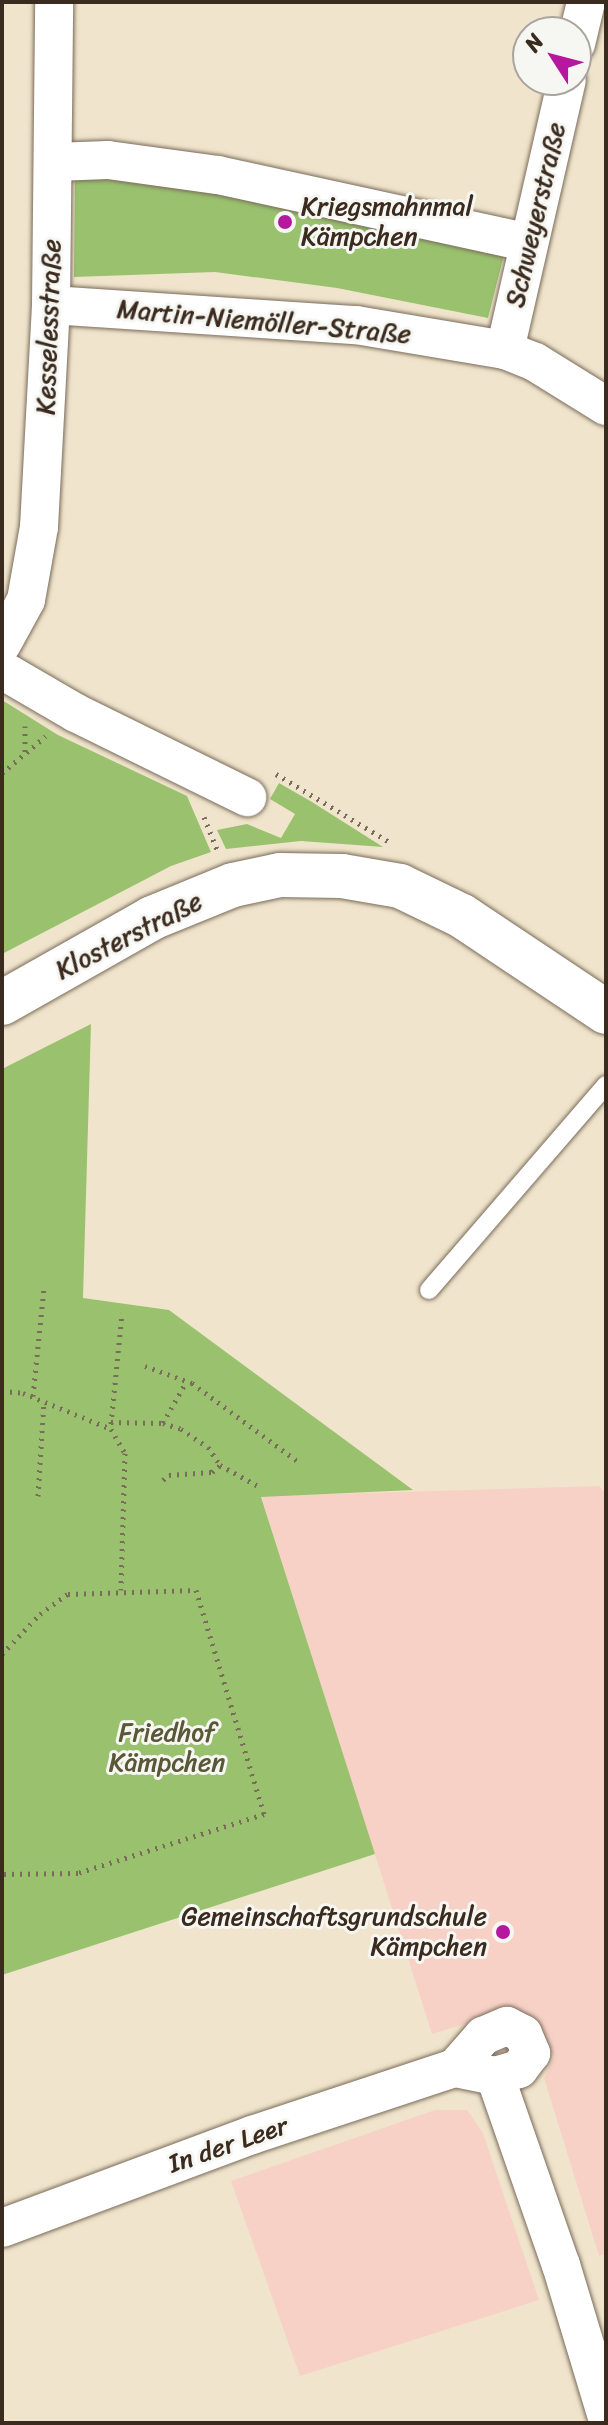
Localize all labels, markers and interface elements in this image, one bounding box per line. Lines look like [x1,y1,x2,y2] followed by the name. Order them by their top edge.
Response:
[512,16,592,96] north arrow
[514,25,554,60] text: N
[500,120,572,310] street label: Schweyerstraße
[301,191,473,252] place label: Kriegsmahnmal Kämpchen
[276,213,294,231] marker: Kriegsmahnmal Kämpchen
[30,239,68,415] street label: Kesselesstraße
[116,294,412,350] street label: Martin-Niemöller-Straße
[50,886,208,986] street label: Klosterstraße
[109,1717,225,1778] park label: Friedhof Kämpchen
[181,1901,487,1962] place label: Gemeinschaftsgrundschule Kämpchen
[494,1923,512,1941] marker: Gemeinschaftsgrundschule Kämpchen
[164,2110,292,2180] street label: In der Leer

